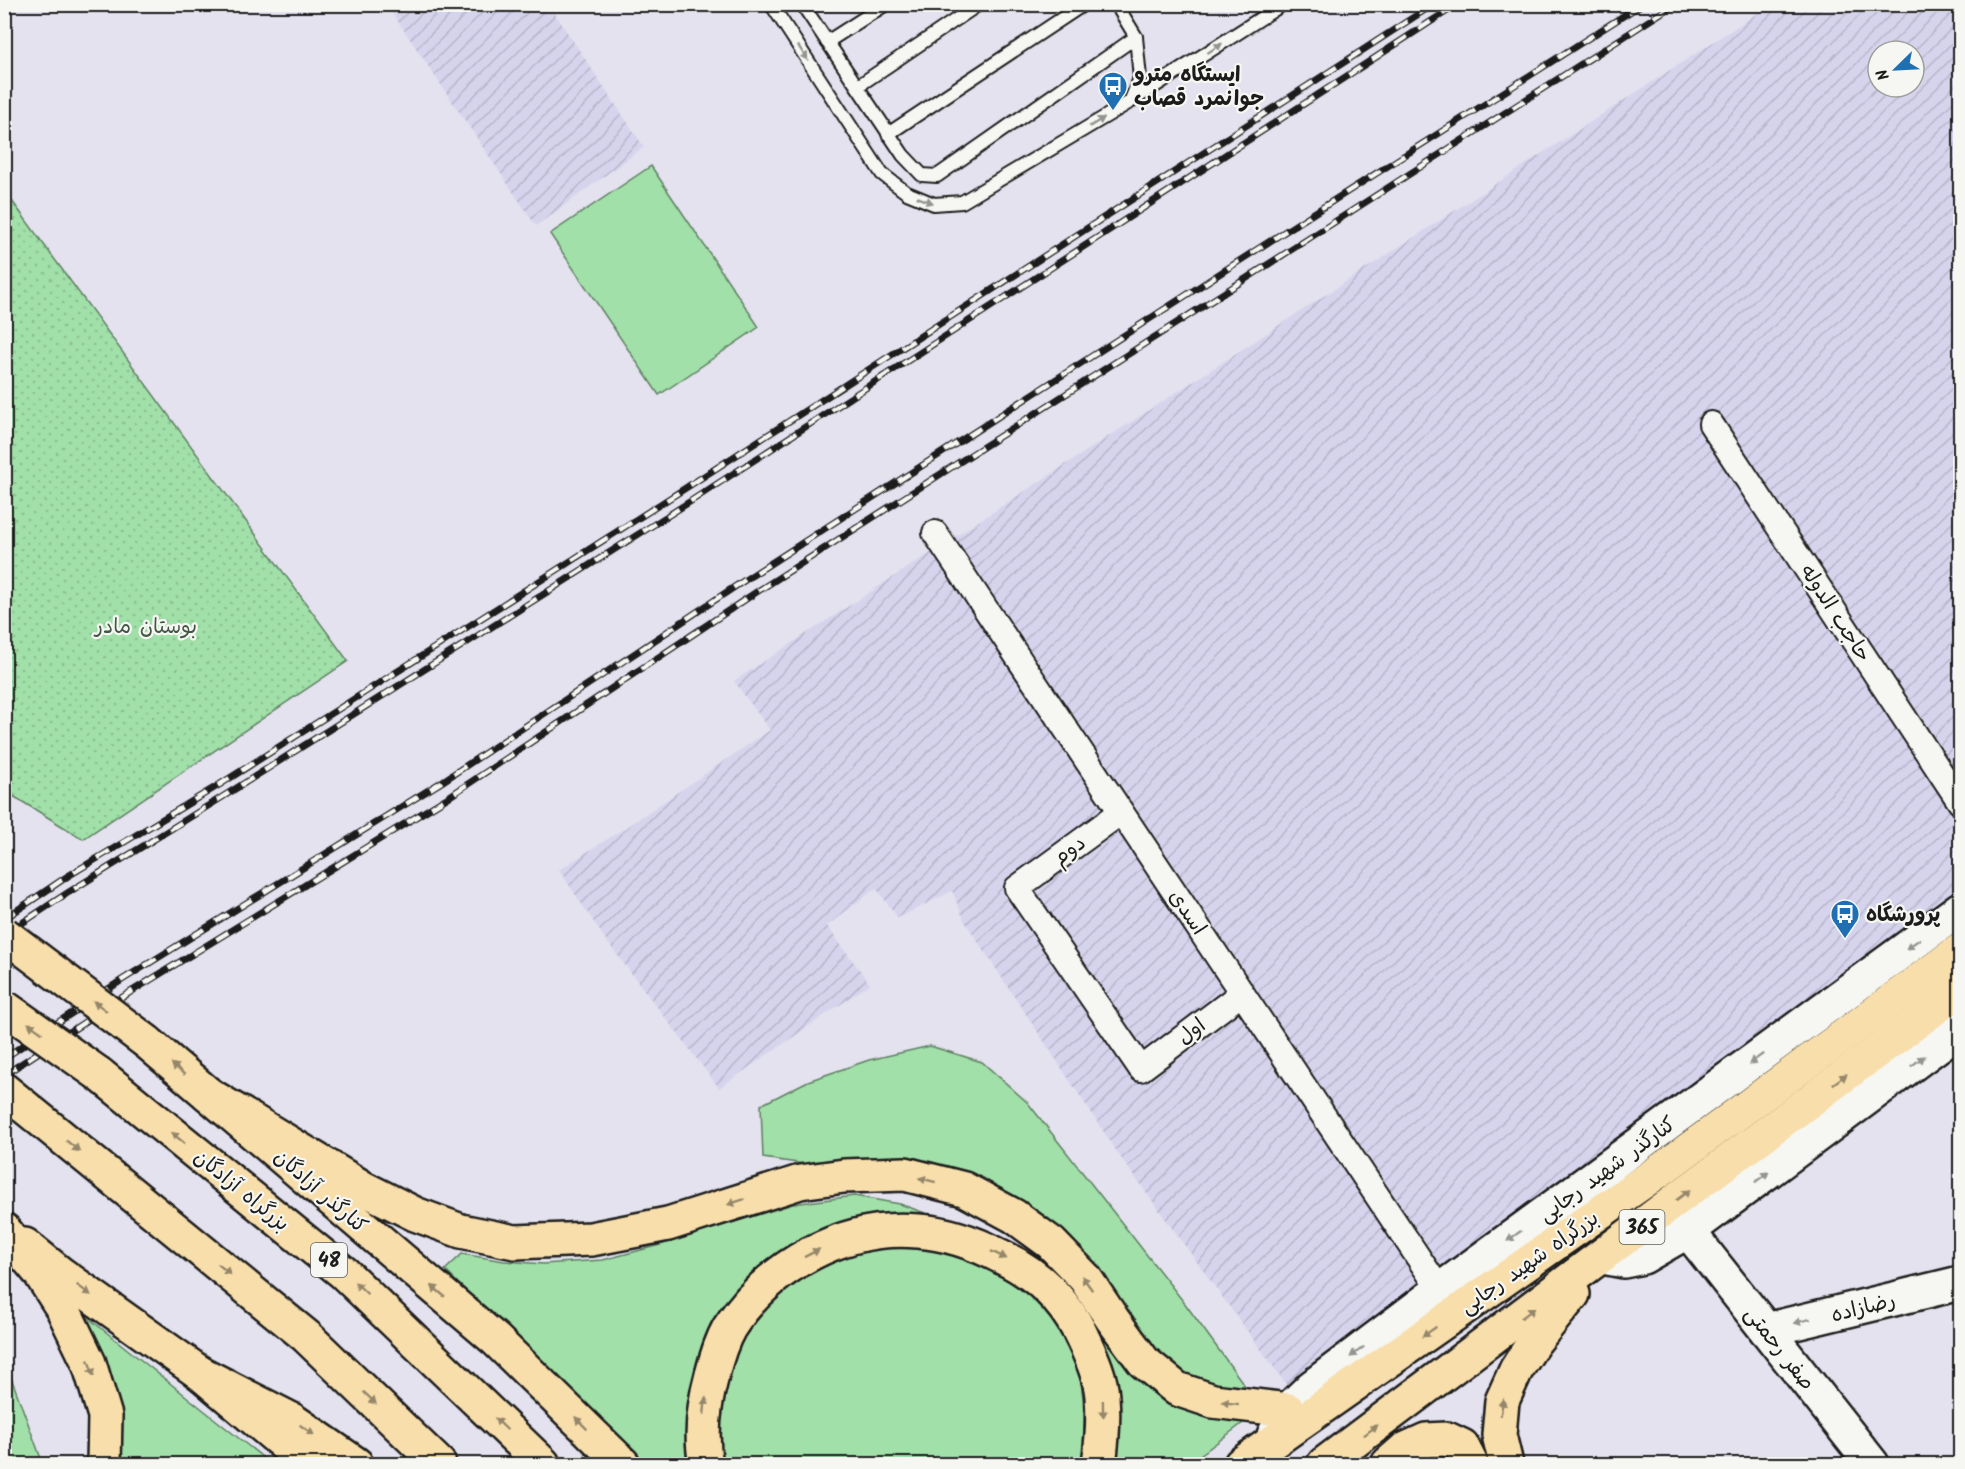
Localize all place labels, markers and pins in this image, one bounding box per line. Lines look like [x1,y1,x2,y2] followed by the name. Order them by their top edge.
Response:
[1132,59,1264,116] place label: ایستگاه مترو جوانمرد قصاب
[1097,70,1129,112] bus stop icon: ایستگاه مترو جوانمرد قصاب
[1829,898,1861,940] bus stop icon: پرورشگاه
[1866,899,1940,932] place label: پرورشگاه

